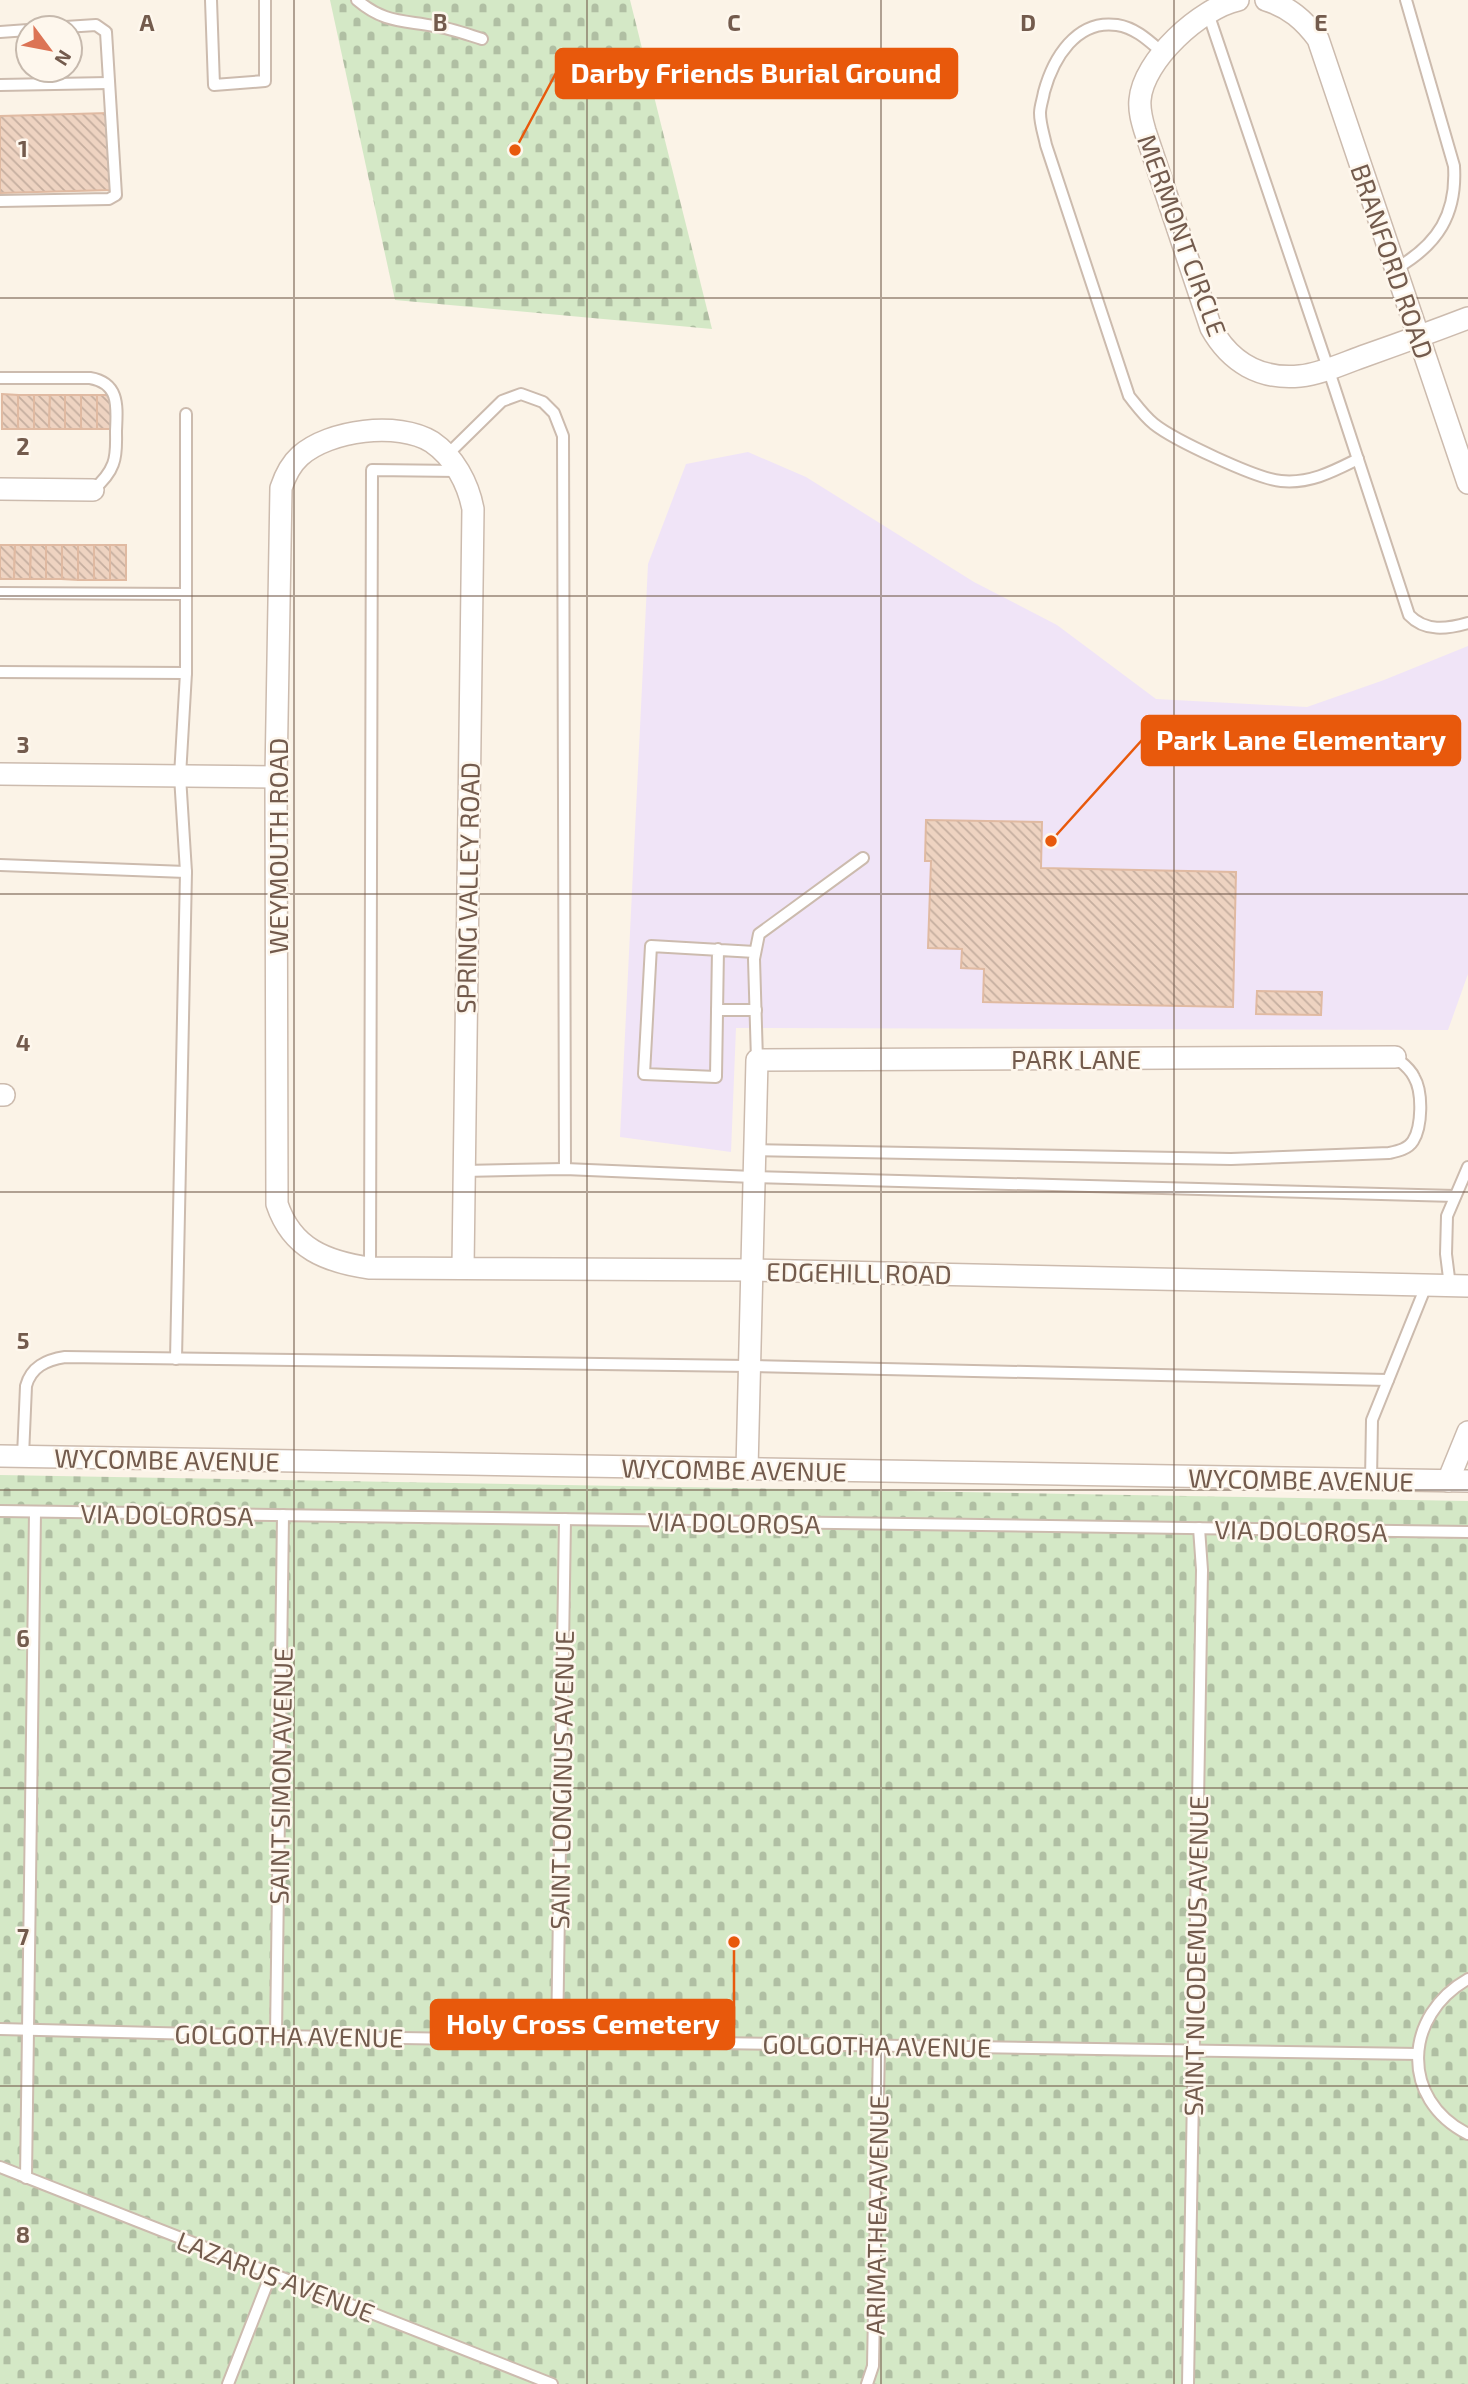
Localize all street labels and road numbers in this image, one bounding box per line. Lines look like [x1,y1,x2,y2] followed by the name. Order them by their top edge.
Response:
[1132,130,1234,340] street label: MERMONT CIRCLE
[1345,160,1441,362] street label: BRANFORD ROAD
[262,738,293,954] street label: WEYMOUTH ROAD
[449,762,485,1014] street label: SPRING VALLEY ROAD
[1011,1043,1141,1074] street label: PARK LANE
[766,1255,952,1289] street label: EDGEHILL ROAD
[54,1442,280,1476] street label: WYCOMBE AVENUE
[621,1452,847,1486] street label: WYCOMBE AVENUE
[1188,1462,1414,1496] street label: WYCOMBE AVENUE
[80,1497,254,1531] street label: VIA DOLOROSA
[647,1505,821,1539] street label: VIA DOLOROSA
[1214,1513,1388,1547] street label: VIA DOLOROSA
[543,1630,579,1930] street label: SAINT LONGINUS AVENUE
[262,1647,298,1905] street label: SAINT SIMON AVENUE
[1177,1795,1213,2117] street label: SAINT NICODEMUS AVENUE
[174,2018,404,2052] street label: GOLGOTHA AVENUE
[762,2028,992,2062] street label: GOLGOTHA AVENUE
[858,2095,894,2335] street label: ARIMATHEA AVENUE
[173,2224,379,2328] street label: LAZARUS AVENUE

